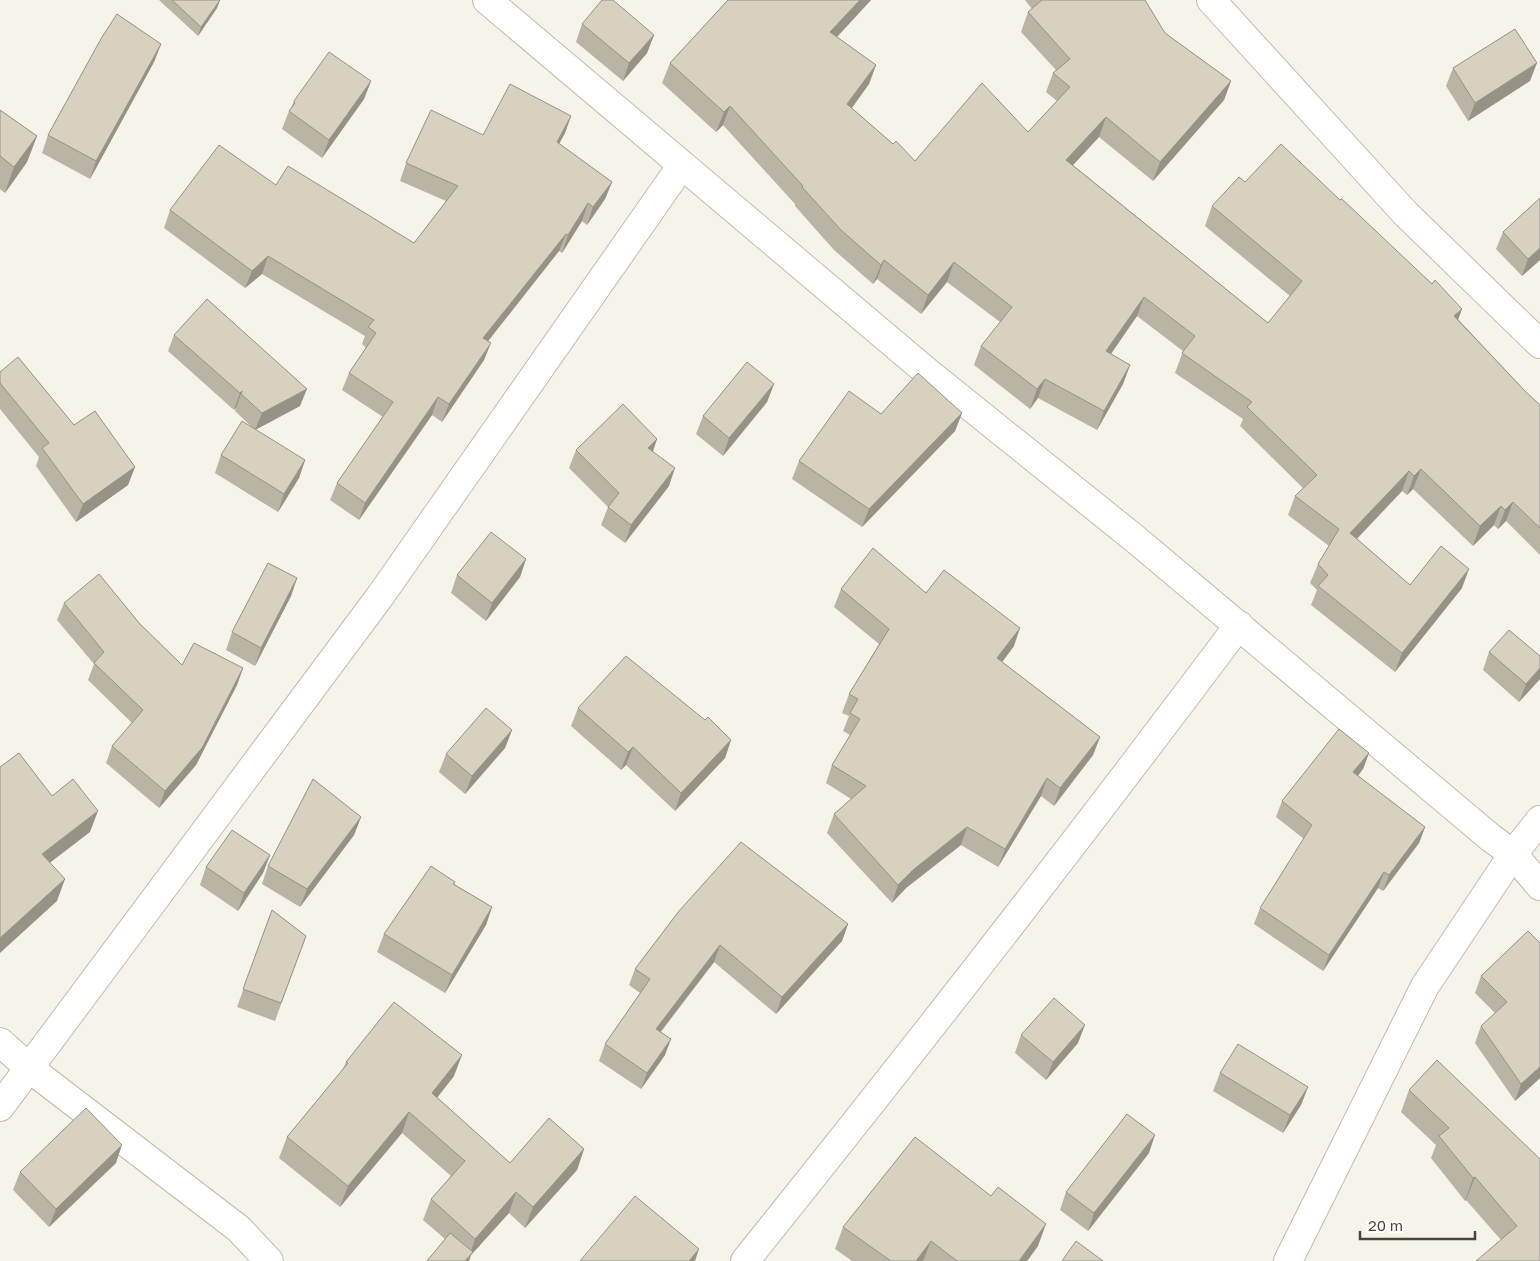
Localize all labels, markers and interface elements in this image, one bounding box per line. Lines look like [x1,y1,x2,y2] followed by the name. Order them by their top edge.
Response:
[1360,1208,1475,1240] scale bar
[1368,1216,1403,1234] text: 20 m

